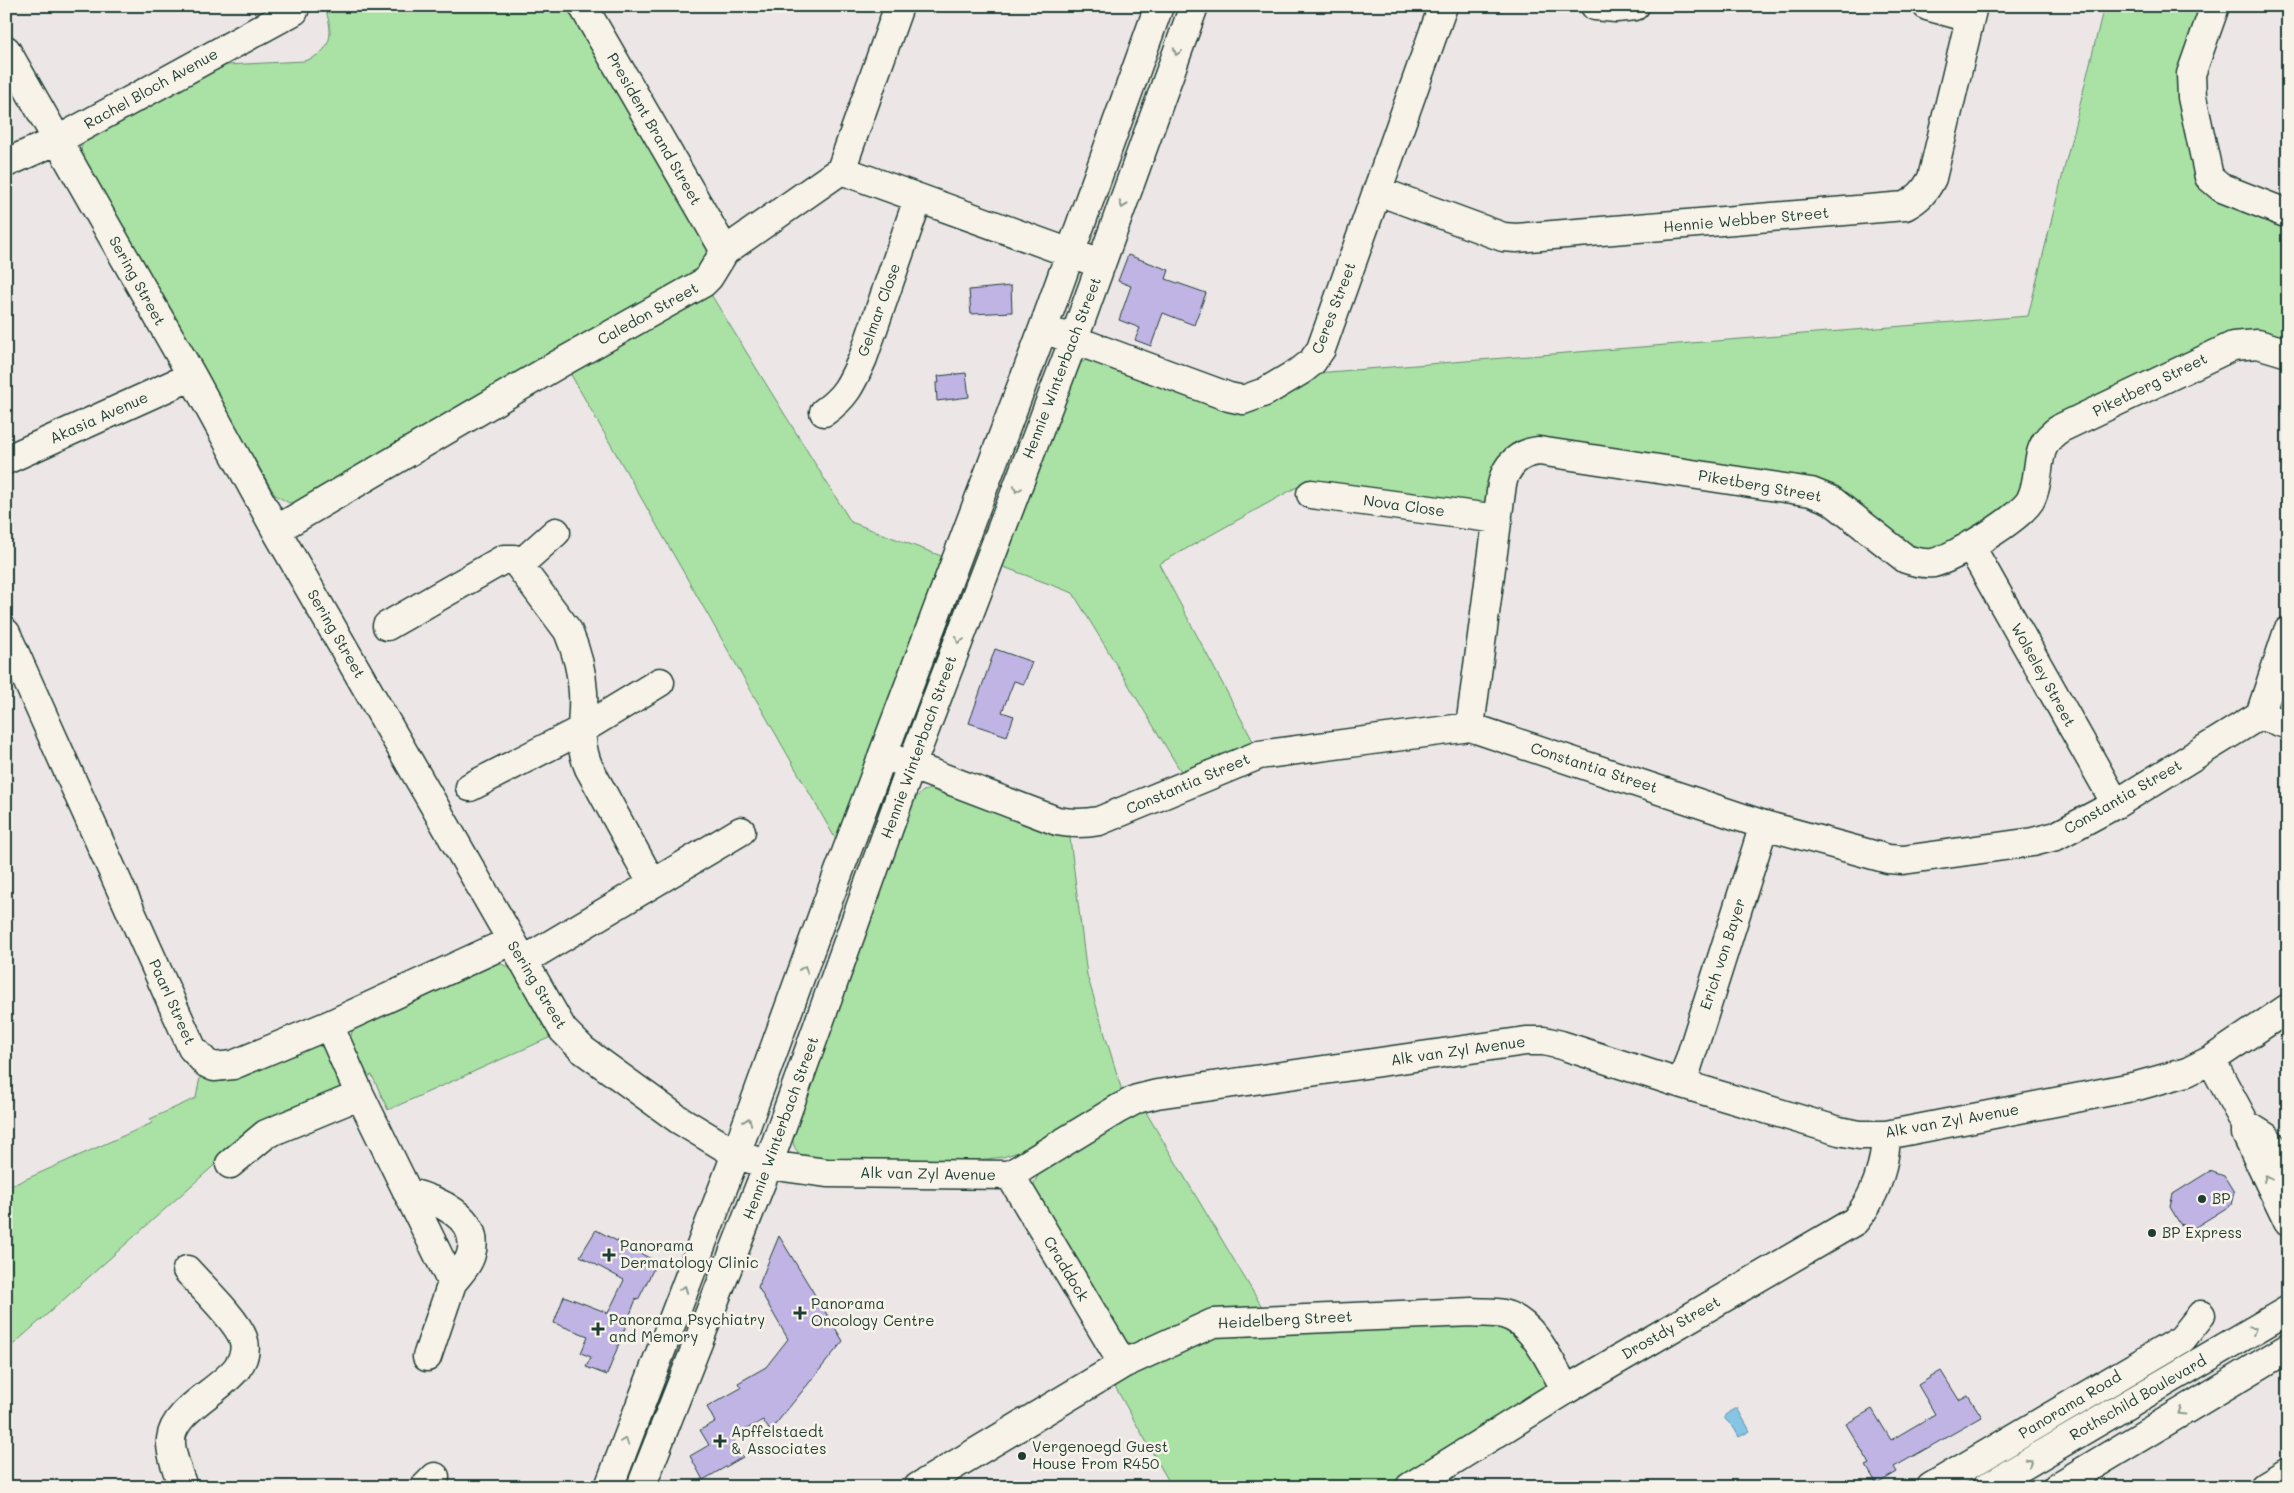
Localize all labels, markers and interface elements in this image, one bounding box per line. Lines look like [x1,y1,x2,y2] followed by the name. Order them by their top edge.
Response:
[80,43,221,133] street label: Rachel Bloch Avenue
[1173,47,1183,56] one-way arrow
[603,49,707,208] street label: President Brand Street
[1119,200,1129,209] one-way arrow
[1662,202,1830,236] street label: Hennie Webber Street
[105,232,171,329] street label: Sering Street
[1306,259,1360,356] street label: Ceres Street
[852,260,904,359] street label: Gelmar Close
[1017,274,1105,462] street label: Hennie Winterbach Street
[594,277,702,349] street label: Caledon Street
[2089,348,2210,421] street label: Piketberg Street
[46,386,151,448] street label: Akasia Avenue
[1697,464,1824,506] street label: Piketberg Street
[1013,484,1023,492] one-way arrow
[1362,489,1446,521] street label: Nova Close
[303,585,370,682] street label: Sering Street
[2007,619,2081,730] street label: Wolseley Street
[955,636,965,644] one-way arrow
[876,652,961,841] street label: Hennie Winterbach Street
[1528,737,1660,797] street label: Constantia Street
[1123,748,1253,818] street label: Constantia Street
[2060,754,2185,838] street label: Constantia Street
[1695,895,1749,1012] street label: Erich von Bayer
[504,937,572,1032] street label: Sering Street
[145,956,201,1048] street label: Paarl Street
[798,965,808,973] one-way arrow
[1389,1031,1526,1069] street label: Alk van Zyl Avenue
[738,1033,823,1222] street label: Hennie Winterbach Street
[1883,1098,2020,1142] street label: Alk van Zyl Avenue
[742,1118,752,1126] one-way arrow
[860,1162,996,1184] street label: Alk van Zyl Avenue
[2262,1174,2273,1183] one-way arrow
[2212,1188,2230,1208] place label: BP
[2196,1193,2208,1205] marker: BP
[2162,1222,2242,1242] place label: BP Express
[2146,1227,2158,1239] marker: BP Express
[1040,1232,1094,1305] street label: Craddock
[620,1235,759,1272] place label: Panorama Dermatology Clinic
[602,1248,616,1262] marker: Panorama Dermatology Clinic
[678,1286,688,1294] one-way arrow
[1618,1291,1723,1363] street label: Drostdy Street
[811,1293,935,1330] place label: Panorama Oncology Centre
[1217,1305,1353,1333] street label: Heidelberg Street
[793,1306,807,1320] marker: Panorama Oncology Centre
[609,1309,765,1346] place label: Panorama Psychiatry and Memory
[591,1322,605,1336] marker: Panorama Psychiatry and Memory
[2247,1327,2256,1337] one-way arrow
[2066,1350,2209,1444] street label: Rothschild Boulevard
[2015,1366,2124,1443] street label: Panorama Road
[2177,1405,2186,1415] one-way arrow
[731,1421,826,1458] place label: Apffelstaedt & Associates
[713,1434,727,1448] marker: Apffelstaedt & Associates
[1032,1436,1168,1473] place label: Vergenoegd Guest House From R450
[619,1437,629,1446] one-way arrow
[1016,1450,1028,1462] marker: Vergenoegd Guest House From R450
[2024,1459,2033,1469] one-way arrow

